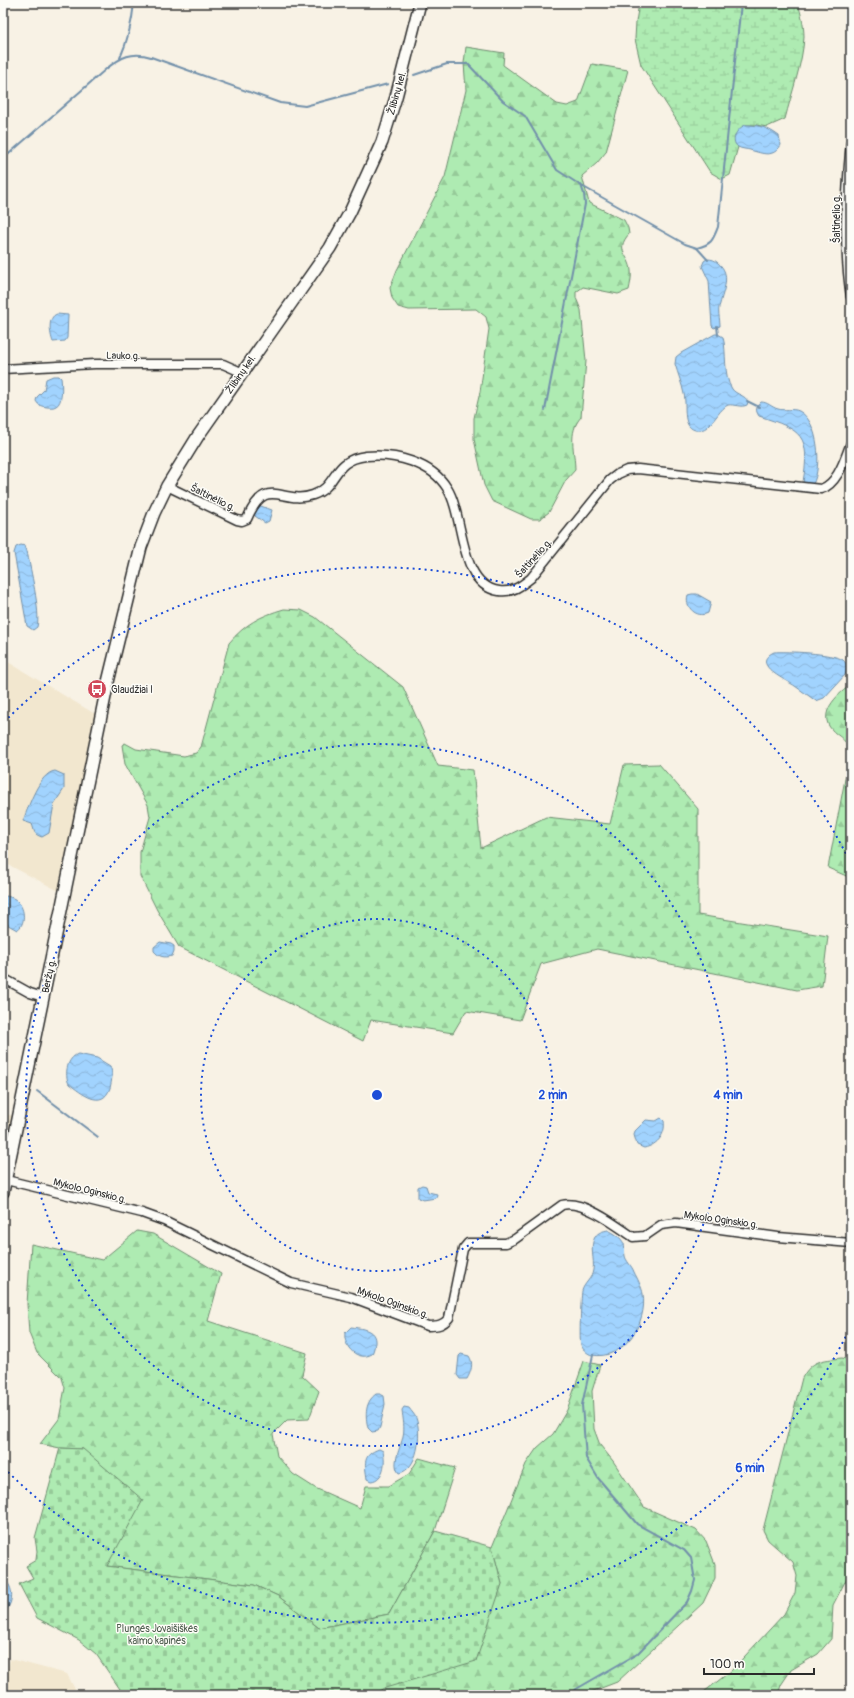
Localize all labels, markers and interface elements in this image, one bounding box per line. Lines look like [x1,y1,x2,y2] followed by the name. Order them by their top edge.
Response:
[384,70,409,116] street label: Žlibinų kel.
[829,195,843,243] street label: Šaltinėlio g.
[106,350,140,362] street label: Lauko g.
[222,352,259,396] street label: Žlibinų kel.
[188,480,238,514] street label: Šaltinėlio g.
[512,535,554,581] street label: Šaltinėlio g.
[86,678,108,700] bus stop icon: Glaudžiai I
[111,684,153,696] place label: Glaudžiai I
[40,958,58,994] street label: Beržų g.
[370,1088,384,1102] centre of rings
[539,1088,568,1103] text: 2 min
[712,1088,743,1103] text: 4 min
[52,1176,127,1206] street label: Mykolo Oginskio g.
[683,1209,759,1231] street label: Mykolo Oginskio g.
[356,1285,430,1321] street label: Mykolo Oginskio g.
[735,1461,765,1476] text: 6 min
[116,1623,198,1647] park label: Plungės Jovaišiškės kaimo kapinės
[704,1650,814,1676] scale bar
[710,1657,745,1672] text: 100 m

